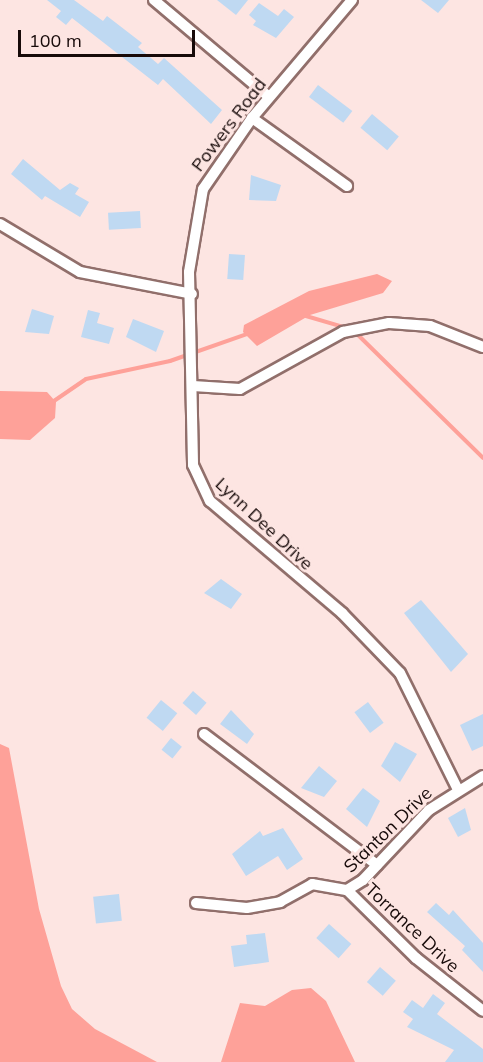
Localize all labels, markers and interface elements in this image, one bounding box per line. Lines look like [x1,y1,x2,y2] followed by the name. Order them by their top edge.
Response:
[21,18,198,56] scale bar
[29,29,82,52] text: 100 m
[187,74,271,176] street label: Powers Road
[211,473,317,575] street label: Lynn Dee Drive
[339,783,437,877] street label: Stanton Drive
[360,879,464,977] street label: Torrance Drive

